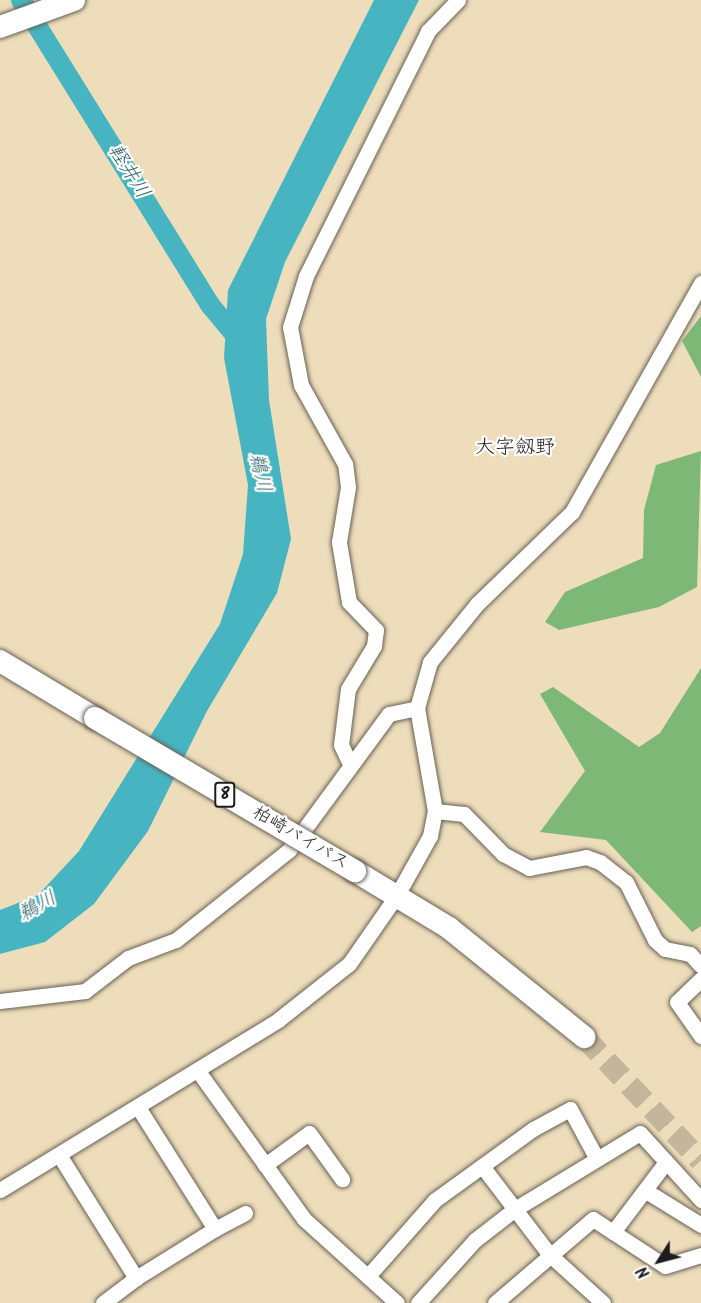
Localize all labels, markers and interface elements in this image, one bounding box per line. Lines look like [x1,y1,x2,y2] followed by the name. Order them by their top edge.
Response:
[102,140,154,204] water label: 軽井川
[475,436,555,460] district label: 大字劔野
[243,451,275,495] water label: 鵜川
[213,782,237,808] road number: 8
[248,803,352,875] street label: 柏崎バイパス
[15,887,61,927] water label: 鵜川
[629,1231,689,1291] north arrow
[631,1260,657,1283] text: N

